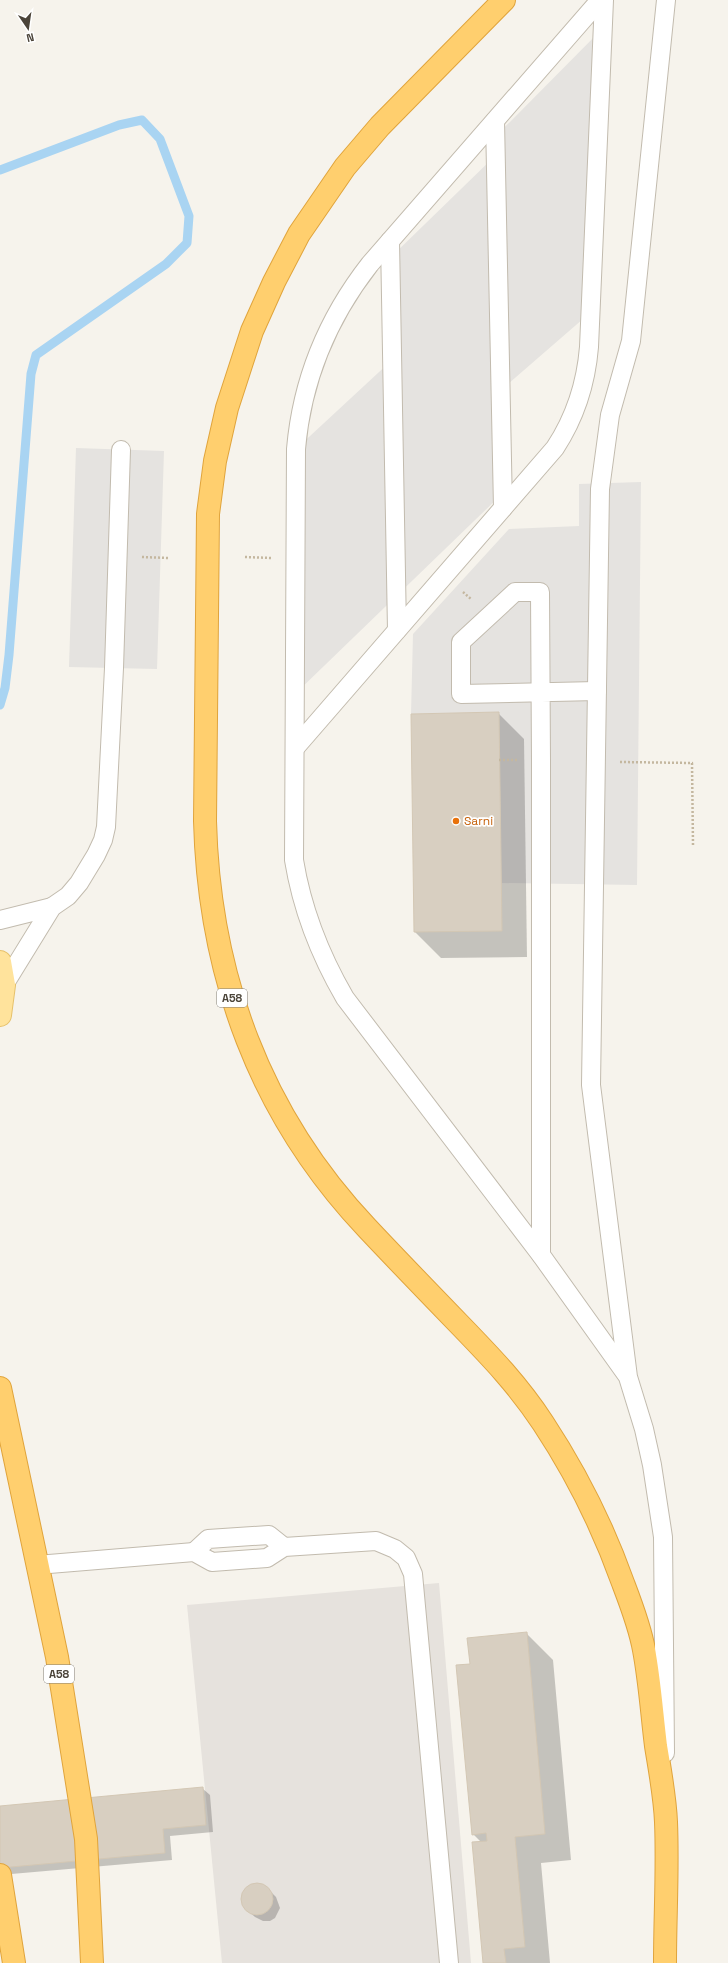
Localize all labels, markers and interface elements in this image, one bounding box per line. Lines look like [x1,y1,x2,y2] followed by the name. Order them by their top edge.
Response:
[8,8,48,48] north arrow
[25,30,35,45] text: N
[464,813,493,829] place label: Sarni
[451,816,461,826] marker: Sarni
[217,989,247,1007] road number: A58
[44,1665,74,1683] road number: A58

